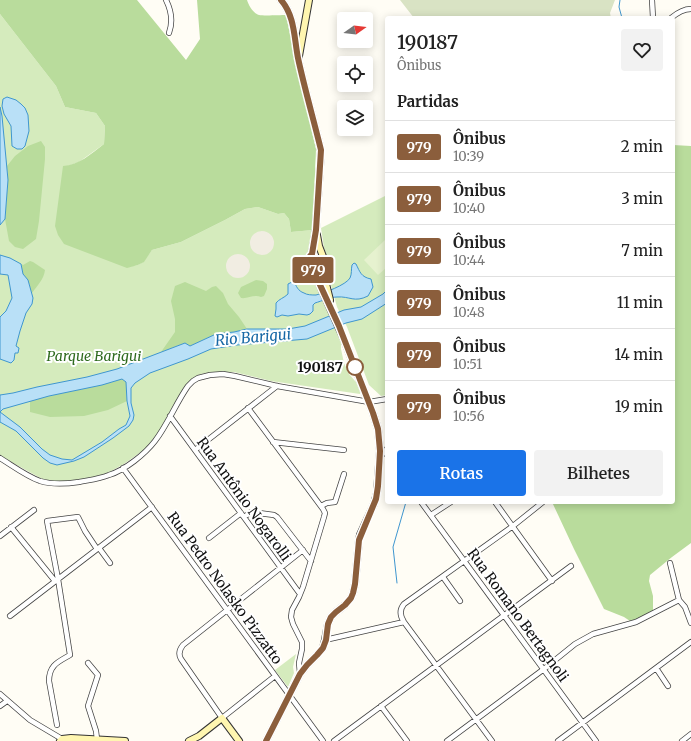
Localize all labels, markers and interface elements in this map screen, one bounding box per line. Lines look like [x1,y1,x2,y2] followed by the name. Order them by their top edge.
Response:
[337,12,373,48] north arrow
[337,12,373,136] map controls
[621,29,663,71] button: heart
[397,30,458,54] text: 190187
[337,56,373,92] button: locate
[397,57,441,74] text: Ônibus
[397,92,459,111] text: Partidas
[337,100,373,136] button: layers
[453,129,506,148] text: Ônibus
[621,137,663,156] text: 2 min
[406,138,432,156] text: 979
[453,148,484,165] text: 10:39
[453,181,506,200] text: Ônibus
[621,189,663,208] text: 3 min
[406,190,432,208] text: 979
[453,200,485,217] text: 10:40
[453,233,506,252] text: Ônibus
[621,241,663,260] text: 7 min
[406,242,432,260] text: 979
[453,252,485,269] text: 10:44
[290,257,336,283] line badge: 979
[300,261,326,279] text: 979
[453,285,506,304] text: Ônibus
[617,293,663,312] text: 11 min
[406,294,432,312] text: 979
[453,304,485,321] text: 10:48
[214,324,292,350] water label: Rio Barigui
[453,337,506,356] text: Ônibus
[615,345,663,364] text: 14 min
[406,346,432,364] text: 979
[47,347,141,365] park label: Parque Barigui
[453,356,482,373] text: 10:51
[297,358,343,376] place label: 190187
[346,358,364,376] marker: 190187
[453,389,506,408] text: Ônibus
[615,397,663,416] text: 19 min
[406,398,432,416] text: 979
[453,408,485,425] text: 10:56
[193,434,295,565] street label: Rua Antônio Nogarolli
[397,450,526,496] button: Rotas
[534,450,663,496] button: Bilhetes
[164,508,286,668] street label: Rua Pedro Nolasko Pizzatto
[464,545,573,686] street label: Rua Romano Bertagnoli

